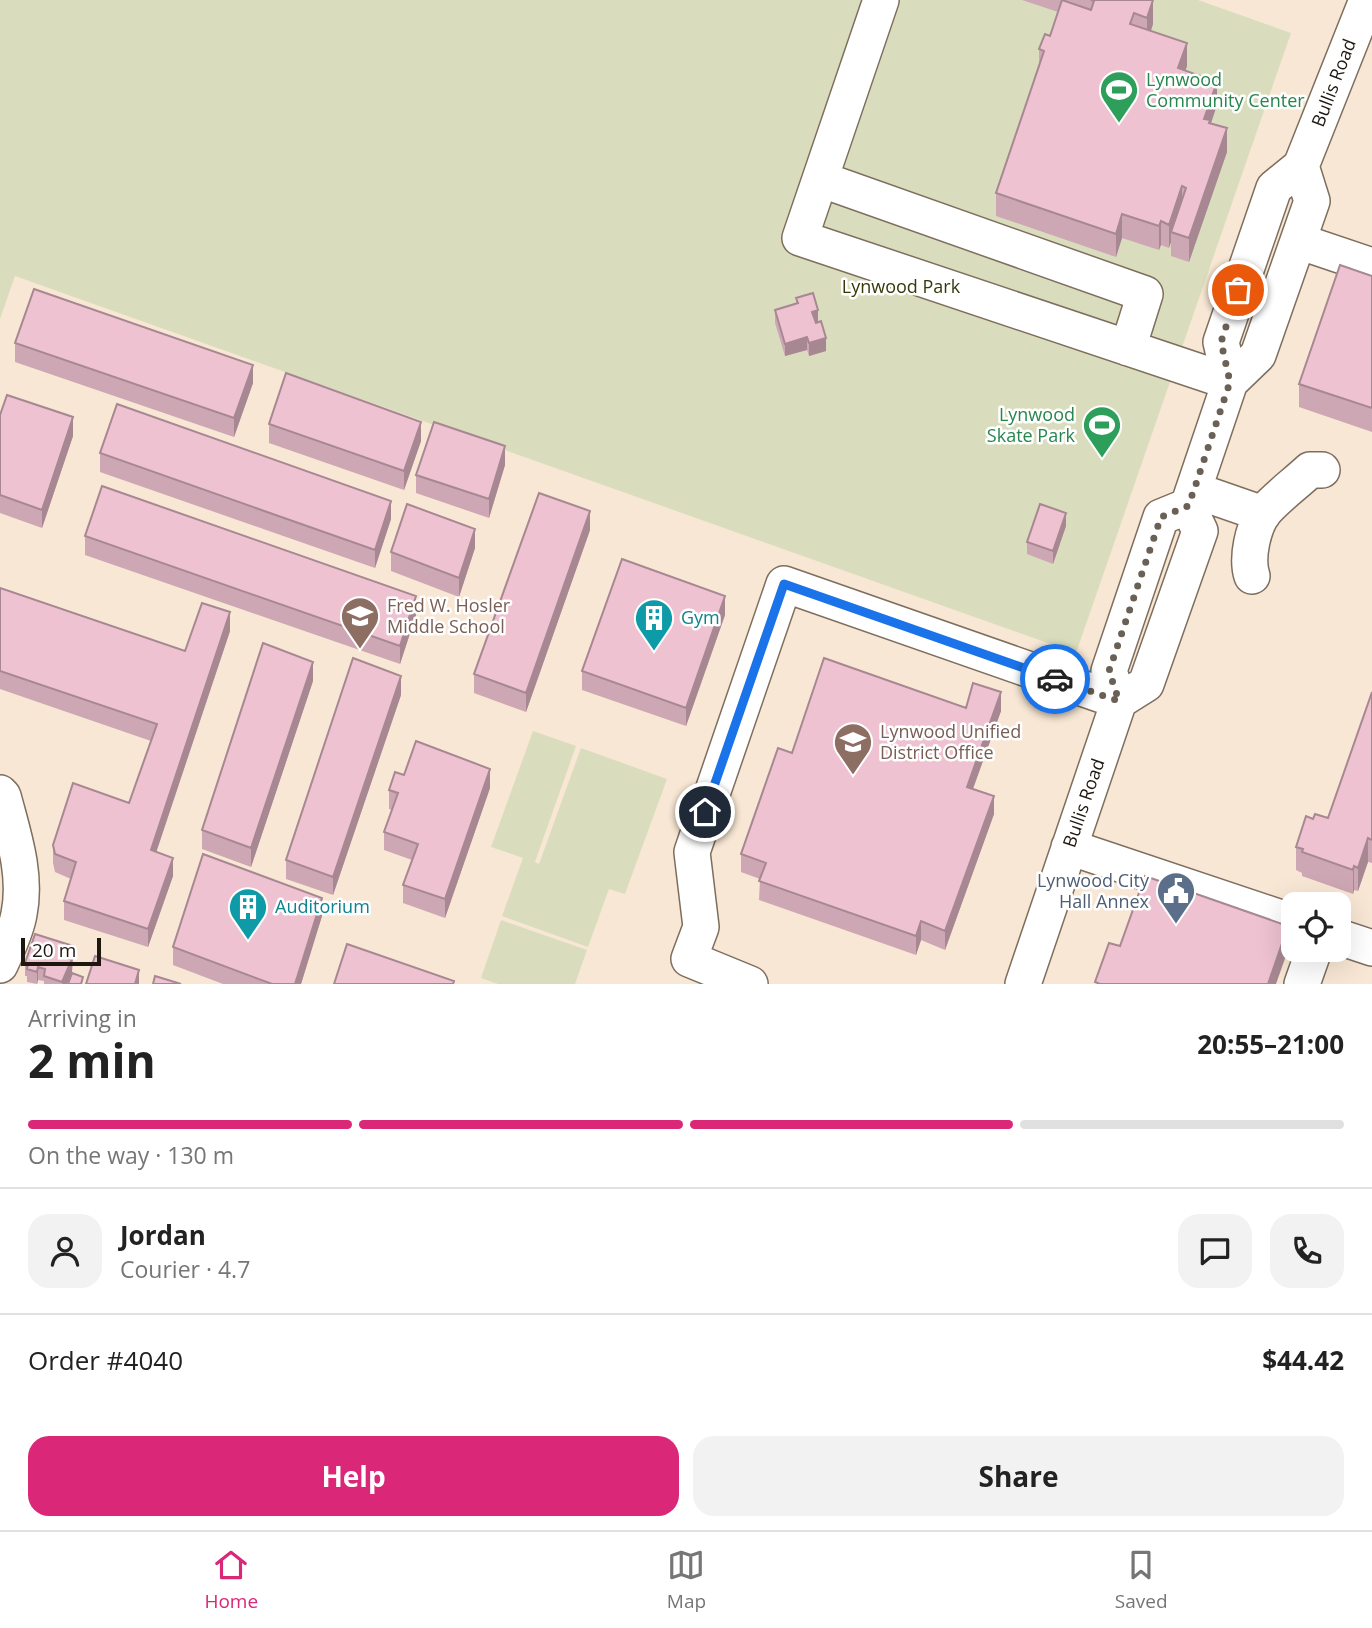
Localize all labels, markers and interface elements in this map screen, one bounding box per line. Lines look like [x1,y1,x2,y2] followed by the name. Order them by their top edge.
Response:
[1305,35,1361,130] street label: Bullis Road
[1146,67,1305,112] place label: Lynwood Community Center
[1098,69,1140,124] sports icon: Lynwood Community Center
[1208,260,1268,320] pin
[1219,271,1257,309] icon: bag
[842,274,961,298] park label: Lynwood Park
[987,402,1076,447] place label: Lynwood Skate Park
[1081,404,1123,459] sports icon: Lynwood Skate Park
[387,593,511,638] place label: Fred W. Hosler Middle School
[339,595,381,650] school or university icon: Fred W. Hosler Middle School
[633,597,675,652] building icon: Gym
[681,605,720,629] place label: Gym
[1020,644,1090,714] courier
[1036,660,1074,698] icon: car
[880,719,1021,764] place label: Lynwood Unified District Office
[832,721,874,776] school or university icon: Lynwood Unified District Office
[1057,755,1109,850] street label: Bullis Road
[675,782,735,842] pin
[686,793,724,831] icon: home
[1037,868,1150,913] place label: Lynwood City Hall Annex
[1155,870,1197,925] public building icon: Lynwood City Hall Annex
[227,886,269,941] building icon: Auditorium
[1281,892,1351,962] map controls
[1281,892,1351,962] button: locate
[275,894,370,918] place label: Auditorium
[21,935,102,967] scale bar
[32,937,76,963] text: 20 m
[28,1002,137,1034] text: Arriving in
[1197,1026,1344,1062] text: 20:55–21:00
[28,1029,156,1091] text: 2 min
[28,1139,234,1171] text: On the way · 130 m
[28,1214,102,1288] button: person
[1178,1214,1252,1288] button: chat
[1270,1214,1344,1288] button: phone
[120,1217,206,1253] text: Jordan
[120,1253,250,1285] text: Courier · 4.7
[28,1342,183,1378] text: Order #4040
[1262,1342,1344,1378] text: $44.42
[28,1436,679,1516] button: Help
[693,1436,1344,1516] button: Share
[204,1546,258,1614] tab: Home
[667,1546,706,1614] tab: Map
[1115,1546,1168,1614] tab: Saved

